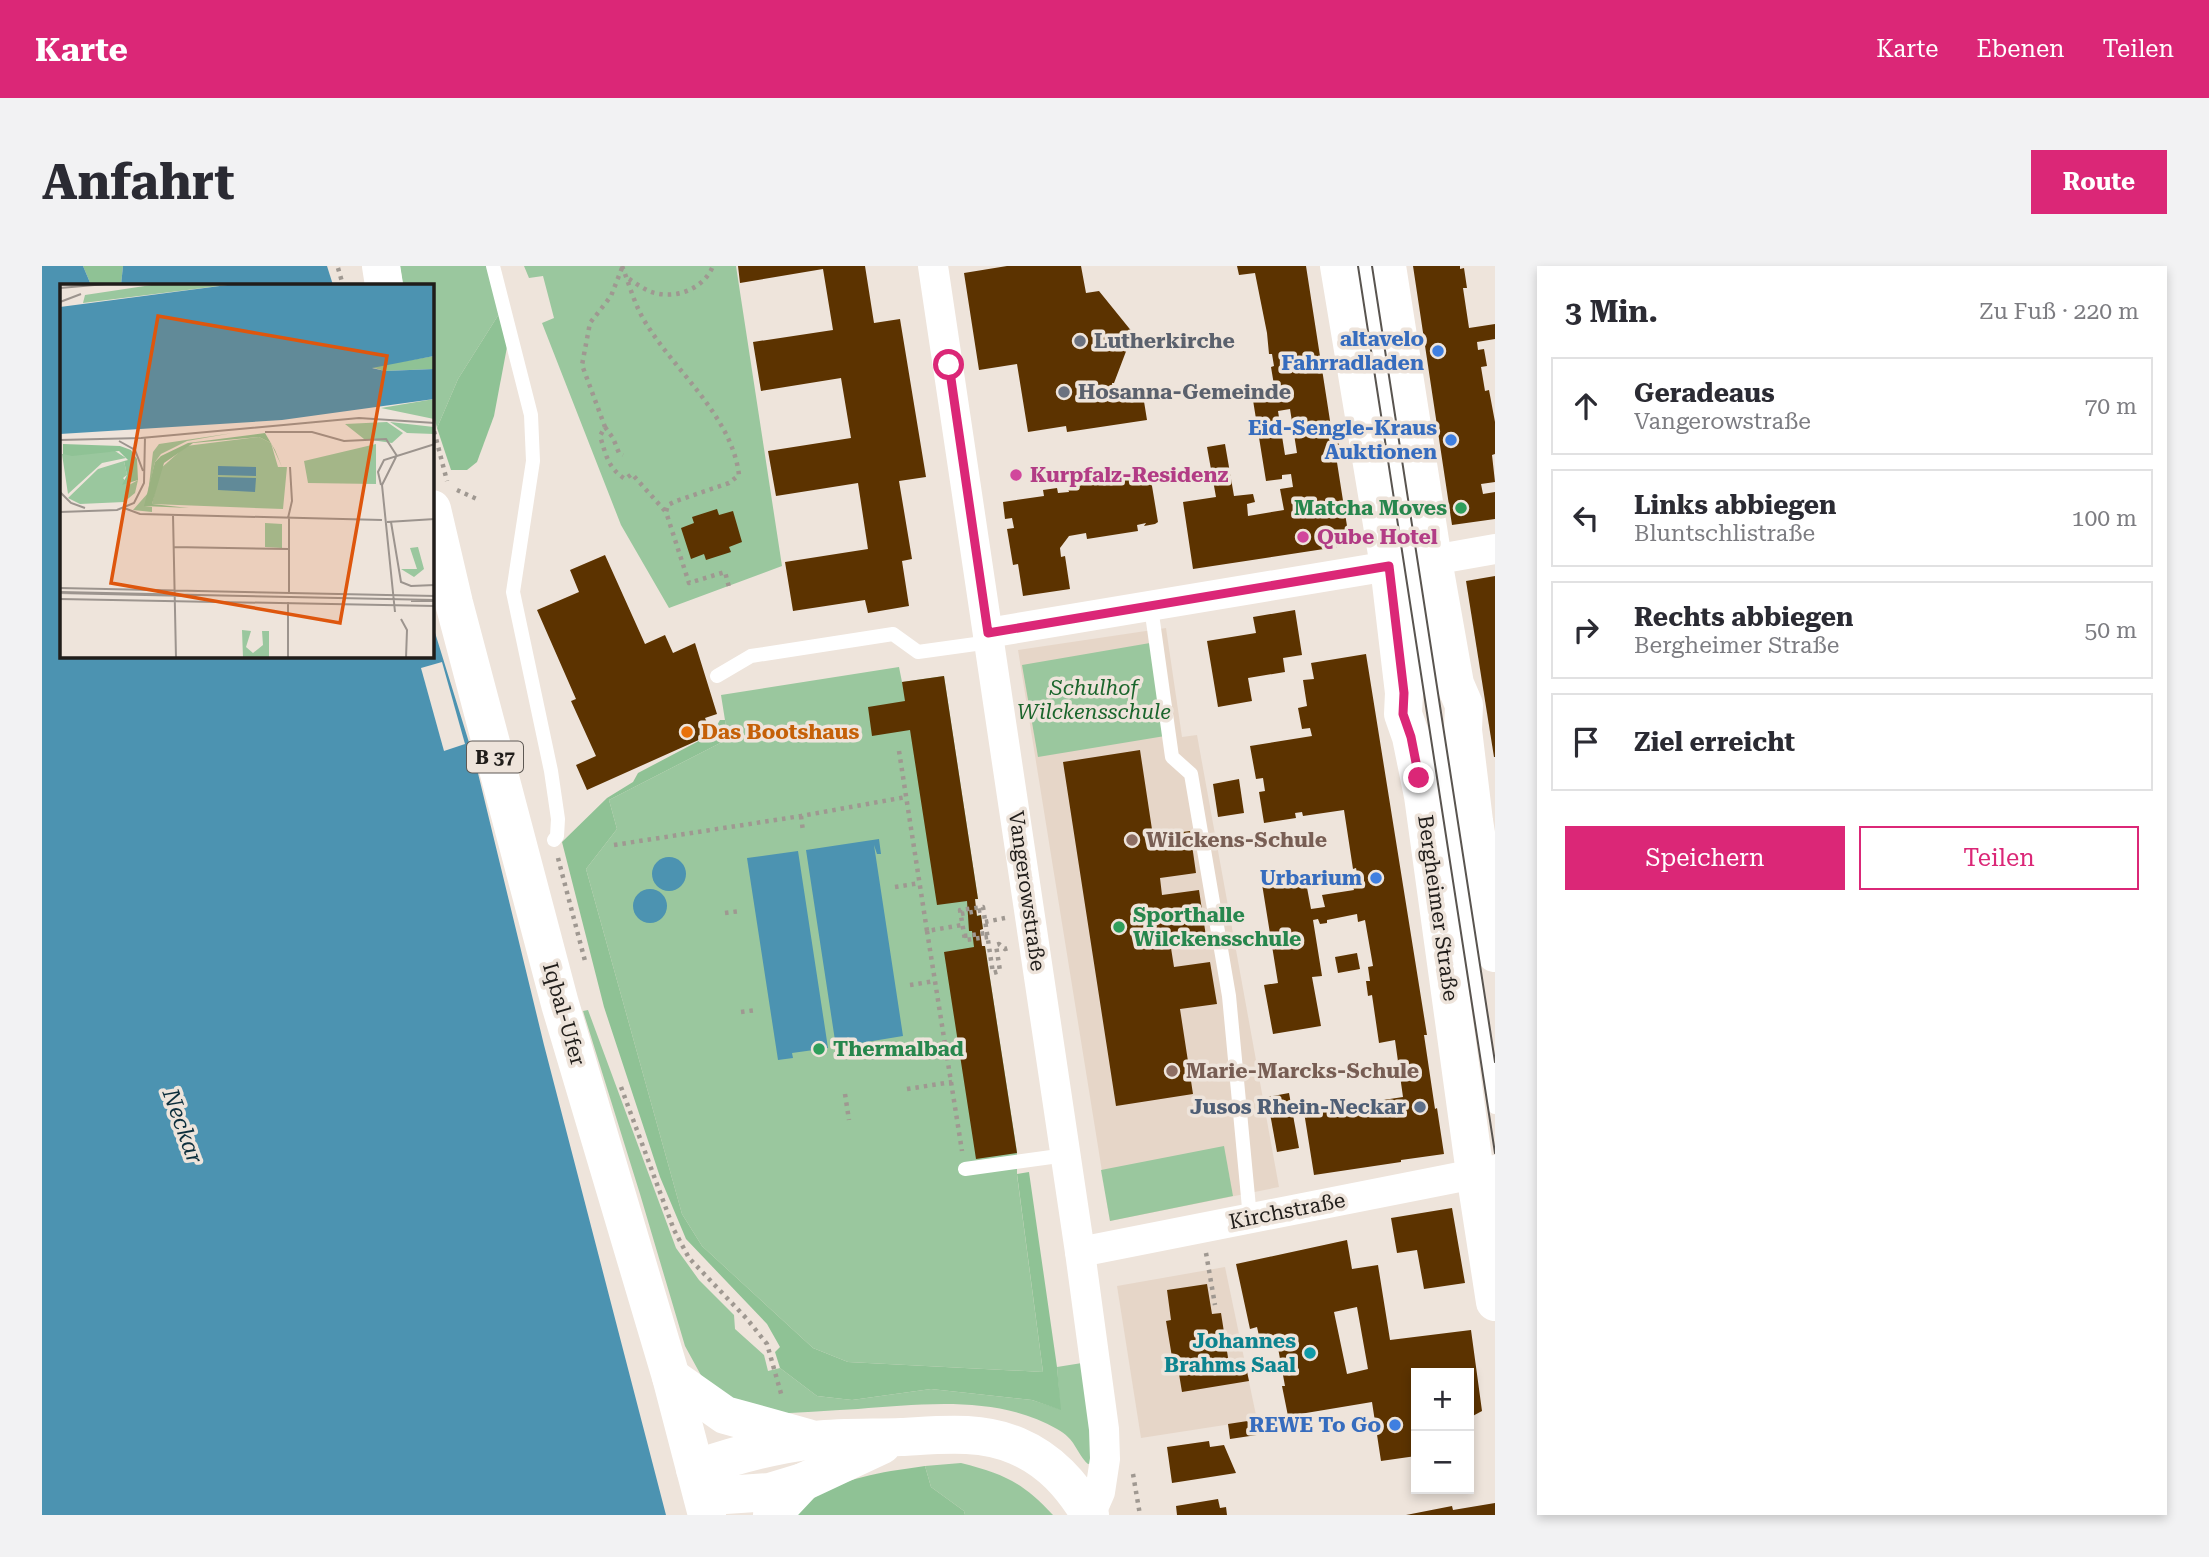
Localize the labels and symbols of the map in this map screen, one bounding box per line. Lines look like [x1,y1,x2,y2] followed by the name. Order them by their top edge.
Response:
[60,284,434,658] inset map
[1281,327,1424,375] place label: altavelo Fahrradladen
[1094,329,1235,353] place label: Lutherkirche
[1072,333,1088,349] marker: Lutherkirche
[1430,343,1446,359] marker: altavelo Fahrradladen
[933,349,964,380] route start
[1078,380,1291,404] place label: Hosanna-Gemeinde
[1056,384,1072,400] marker: Hosanna-Gemeinde
[1248,416,1437,464] place label: Eid-Sengle-Kraus Auktionen
[1443,432,1459,448] marker: Eid-Sengle-Kraus Auktionen
[1030,463,1228,487] place label: Kurpfalz-Residenz
[1008,467,1024,483] marker: Kurpfalz-Residenz
[1294,496,1447,520] place label: Matcha Moves
[1453,500,1469,516] marker: Matcha Moves
[1317,525,1438,549] place label: Qube Hotel
[1295,529,1311,545] marker: Qube Hotel
[1017,676,1171,724] park label: Schulhof Wilckensschule
[701,720,859,744] place label: Das Bootshaus
[679,724,695,740] marker: Das Bootshaus
[467,742,523,772] road number: B 37
[1403,762,1434,793] route end
[1004,809,1050,973] street label: Vangerowstraße
[1413,813,1463,1003] street label: Bergheimer Straße
[1146,828,1327,852] place label: Wilckens-Schule
[1124,832,1140,848] marker: Wilckens-Schule
[1260,866,1362,890] place label: Urbarium
[1368,870,1384,886] marker: Urbarium
[1133,903,1301,951] place label: Sporthalle Wilckensschule
[1111,919,1127,935] marker: Sporthalle Wilckensschule
[538,960,590,1069] street label: Iqbal-Ufer
[833,1037,964,1061] place label: Thermalbad
[811,1041,827,1057] marker: Thermalbad
[1186,1059,1419,1083] place label: Marie-Marcks-Schule
[1164,1063,1180,1079] marker: Marie-Marcks-Schule
[156,1084,209,1168] water label: Neckar
[1190,1095,1406,1119] place label: Jusos Rhein-Neckar
[1412,1099,1428,1115] marker: Jusos Rhein-Neckar
[1227,1188,1347,1234] street label: Kirchstraße
[1164,1329,1296,1377] place label: Johannes Brahms Saal
[1302,1345,1318,1361] marker: Johannes Brahms Saal
[1249,1413,1381,1437] place label: REWE To Go
[1387,1417,1403,1433] marker: REWE To Go

